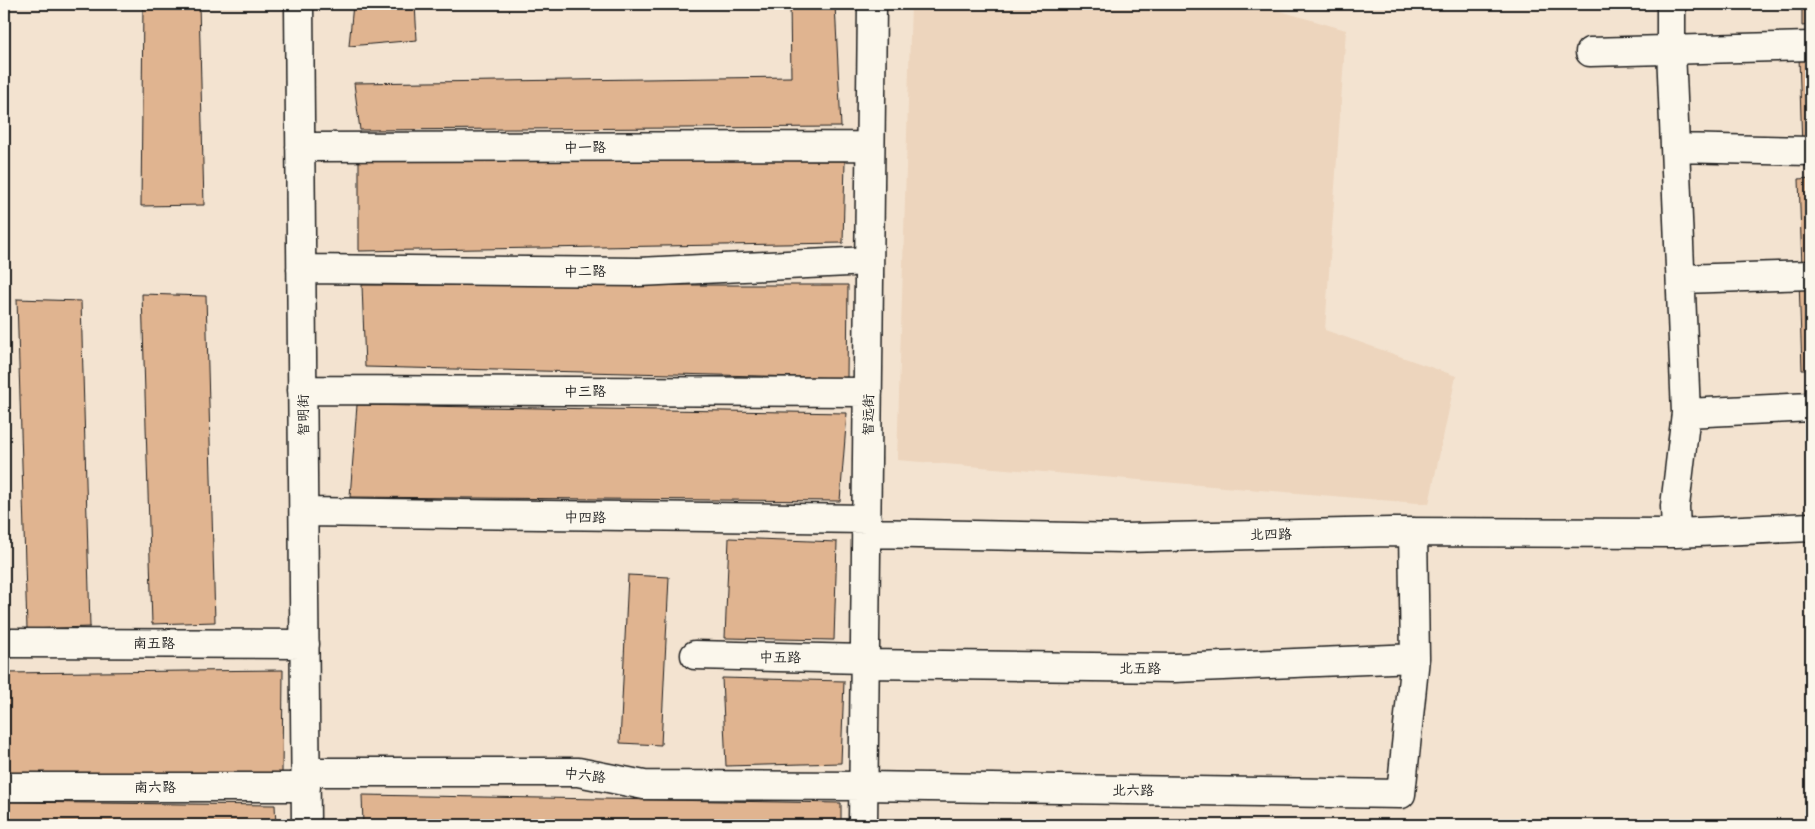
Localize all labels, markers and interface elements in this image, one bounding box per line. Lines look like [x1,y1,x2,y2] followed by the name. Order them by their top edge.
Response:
[564,139,606,156] street label: 中一路
[564,263,606,280] street label: 中二路
[564,383,606,400] street label: 中三路
[295,394,312,436] street label: 智明街
[860,394,877,436] street label: 智远街
[564,509,606,526] street label: 中四路
[1250,526,1292,543] street label: 北四路
[133,635,175,652] street label: 南五路
[759,649,801,666] street label: 中五路
[1119,660,1161,677] street label: 北五路
[563,765,607,786] street label: 中六路
[134,779,176,796] street label: 南六路
[1112,782,1154,799] street label: 北六路

